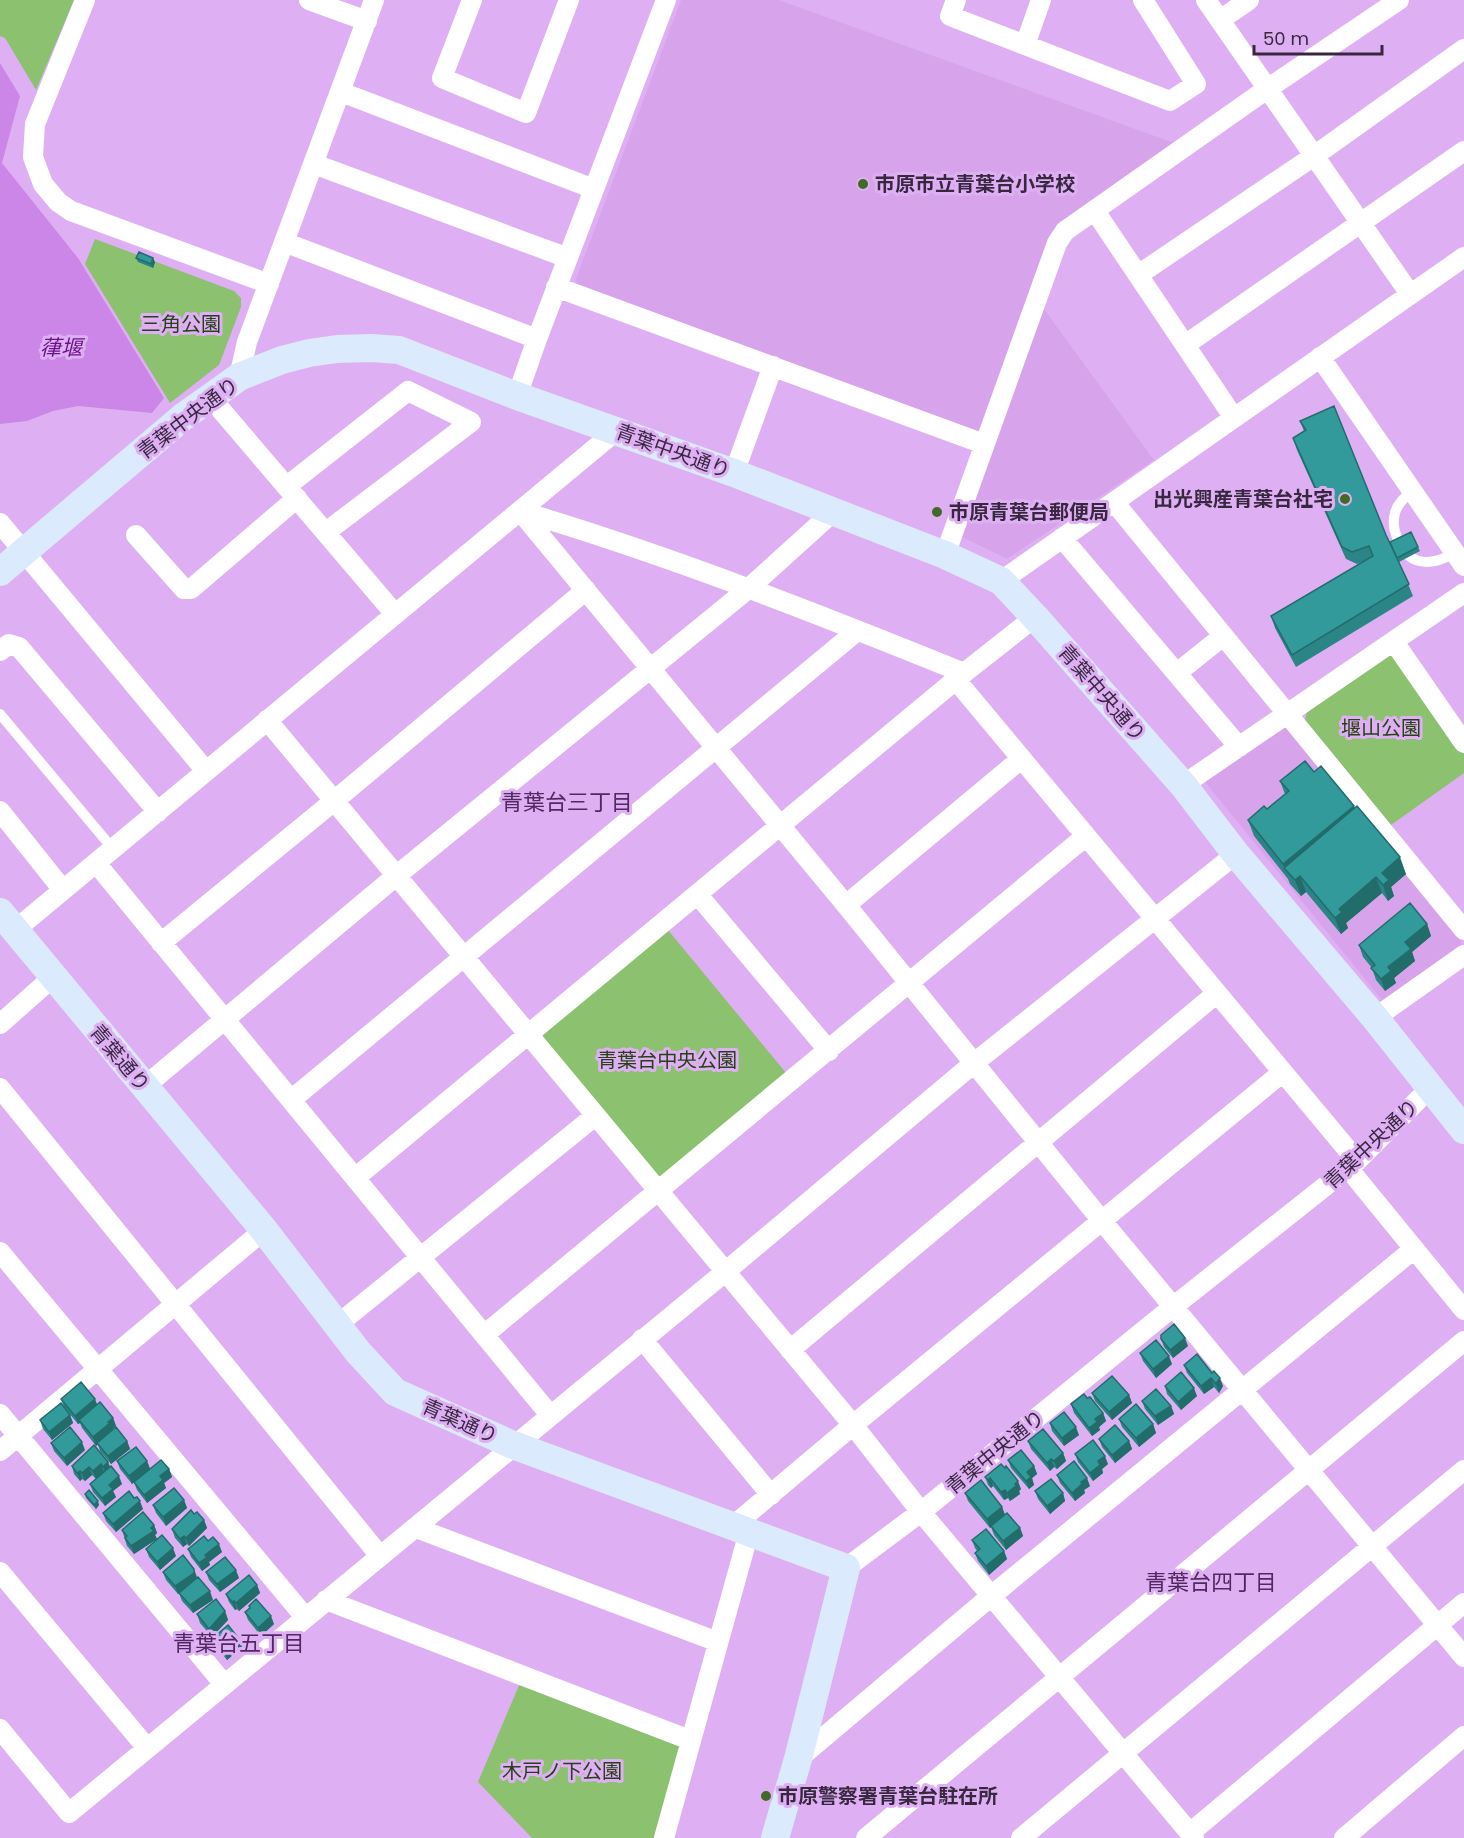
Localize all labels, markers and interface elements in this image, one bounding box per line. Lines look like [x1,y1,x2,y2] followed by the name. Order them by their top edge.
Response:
[1254,18,1382,56] scale bar
[1263,26,1309,51] text: 50 m
[875,170,1075,198] place label: 市原市立青葉台小学校
[856,177,870,191] marker: 市原市立青葉台小学校
[141,310,221,338] park label: 三角公園
[40,333,86,362] water label: 葎堰
[132,371,244,465] street label: 青葉中央通り
[612,417,734,485] street label: 青葉中央通り
[1153,485,1333,513] place label: 出光興産青葉台社宅
[1338,492,1352,506] marker: 出光興産青葉台社宅
[949,498,1109,526] place label: 市原青葉台郵便局
[930,505,944,519] marker: 市原青葉台郵便局
[1052,639,1152,747] street label: 青葉中央通り
[1341,714,1421,742] park label: 堰山公園
[501,787,633,818] district label: 青葉台三丁目
[84,1018,156,1098] street label: 青葉通り
[597,1046,737,1074] park label: 青葉台中央公園
[1318,1093,1424,1195] street label: 青葉中央通り
[418,1392,502,1450] street label: 青葉通り
[940,1403,1050,1501] street label: 青葉中央通り
[1145,1567,1277,1598] district label: 青葉台四丁目
[173,1628,305,1659] district label: 青葉台五丁目
[502,1757,622,1785] park label: 木戸ノ下公園
[778,1782,998,1810] place label: 市原警察署青葉台駐在所
[759,1789,773,1803] marker: 市原警察署青葉台駐在所

